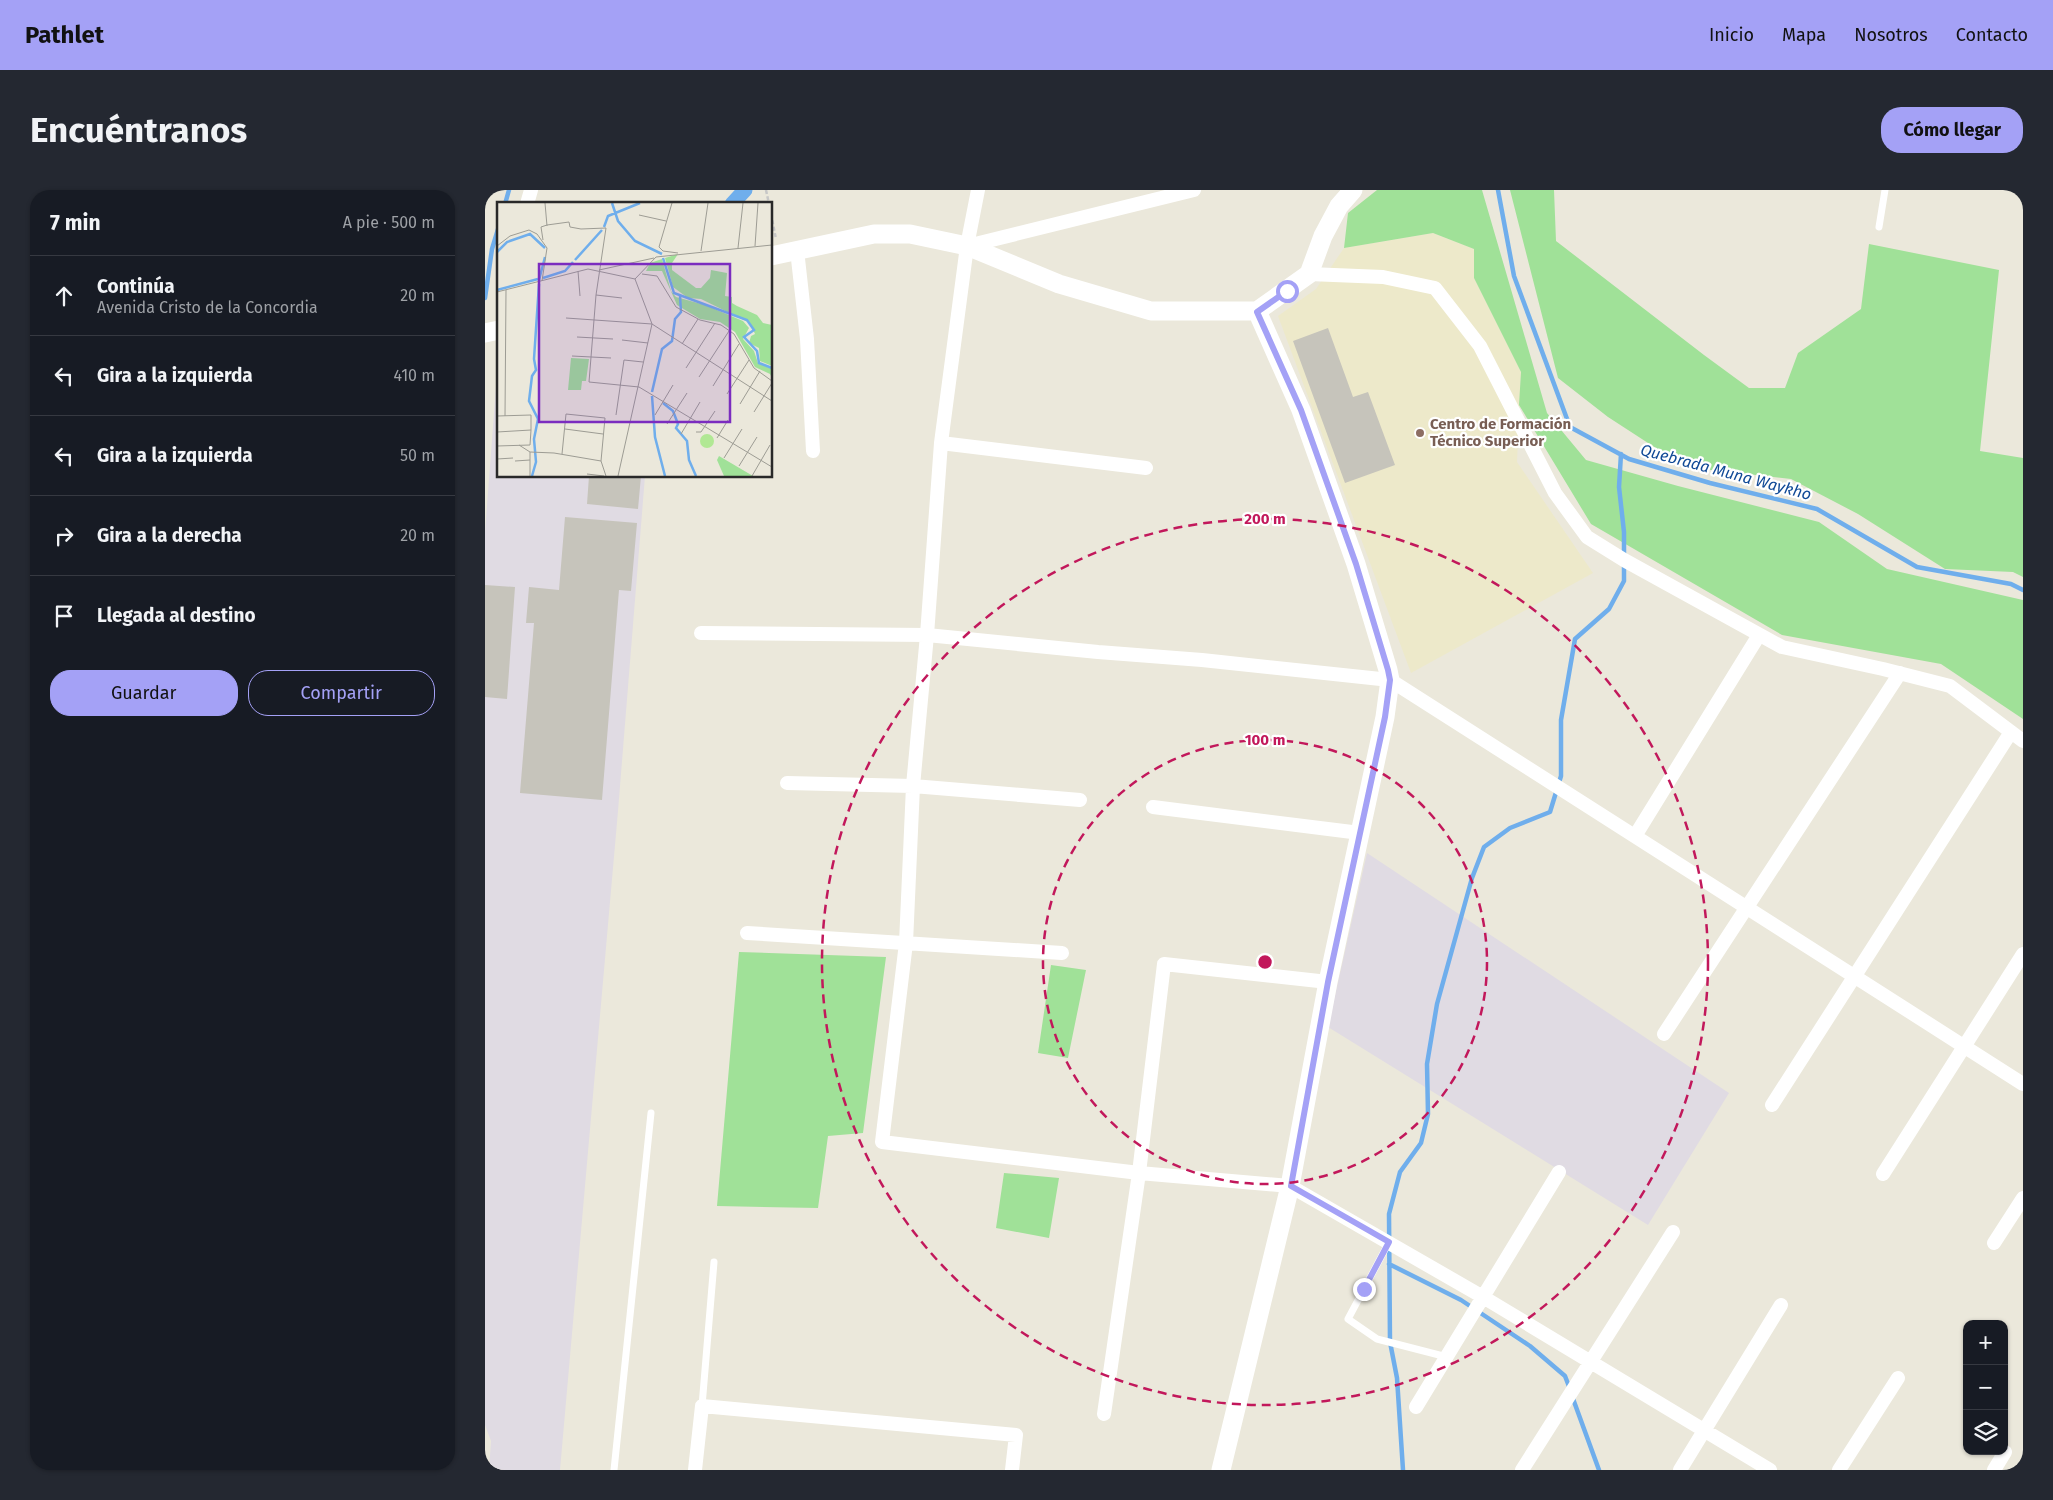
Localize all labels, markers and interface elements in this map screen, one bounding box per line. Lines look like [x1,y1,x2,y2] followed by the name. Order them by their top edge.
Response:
[25,21,104,49] text: Pathlet
[1709,24,1754,46] text: Inicio
[1782,24,1826,46] text: Mapa
[1854,24,1928,46] text: Nosotros
[1956,24,2028,46] text: Contacto
[1881,107,2023,153] button: Cómo llegar
[30,109,247,151] text: Encuéntranos
[497,202,773,478] inset map
[50,210,101,236] text: 7 min
[343,213,435,232] text: A pie · 500 m
[97,275,175,298] text: Continúa
[1276,280,1299,303] route start
[50,282,78,310] icon: ahead
[400,286,435,305] text: 20 m
[97,298,318,317] text: Avenida Cristo de la Concordia
[50,362,78,390] icon: left
[97,364,253,387] text: Gira a la izquierda
[394,366,435,385] text: 410 m
[1430,415,1571,450] place label: Centro de Formación Técnico Superior
[1414,427,1426,439] marker: Centro de Formación Técnico Superior
[1638,440,1814,504] water label: Quebrada Muna Waykho
[50,442,78,470] icon: left
[97,444,253,467] text: Gira a la izquierda
[400,446,435,465] text: 50 m
[1244,510,1286,528] text: 200 m
[50,522,78,550] icon: right
[97,524,242,547] text: Gira a la derecha
[400,526,435,545] text: 20 m
[50,602,78,630] icon: arrive
[97,604,256,627] text: Llegada al destino
[50,670,238,716] button: Guardar
[248,670,435,716] button: Compartir
[1245,731,1285,749] text: 100 m
[1256,953,1274,971] centre of rings
[1353,1278,1376,1301] route end
[1963,1320,2008,1455] map controls
[1963,1320,2008,1365] button: +
[1963,1365,2008,1410] button: −
[1963,1410,2008,1455] button: layers

